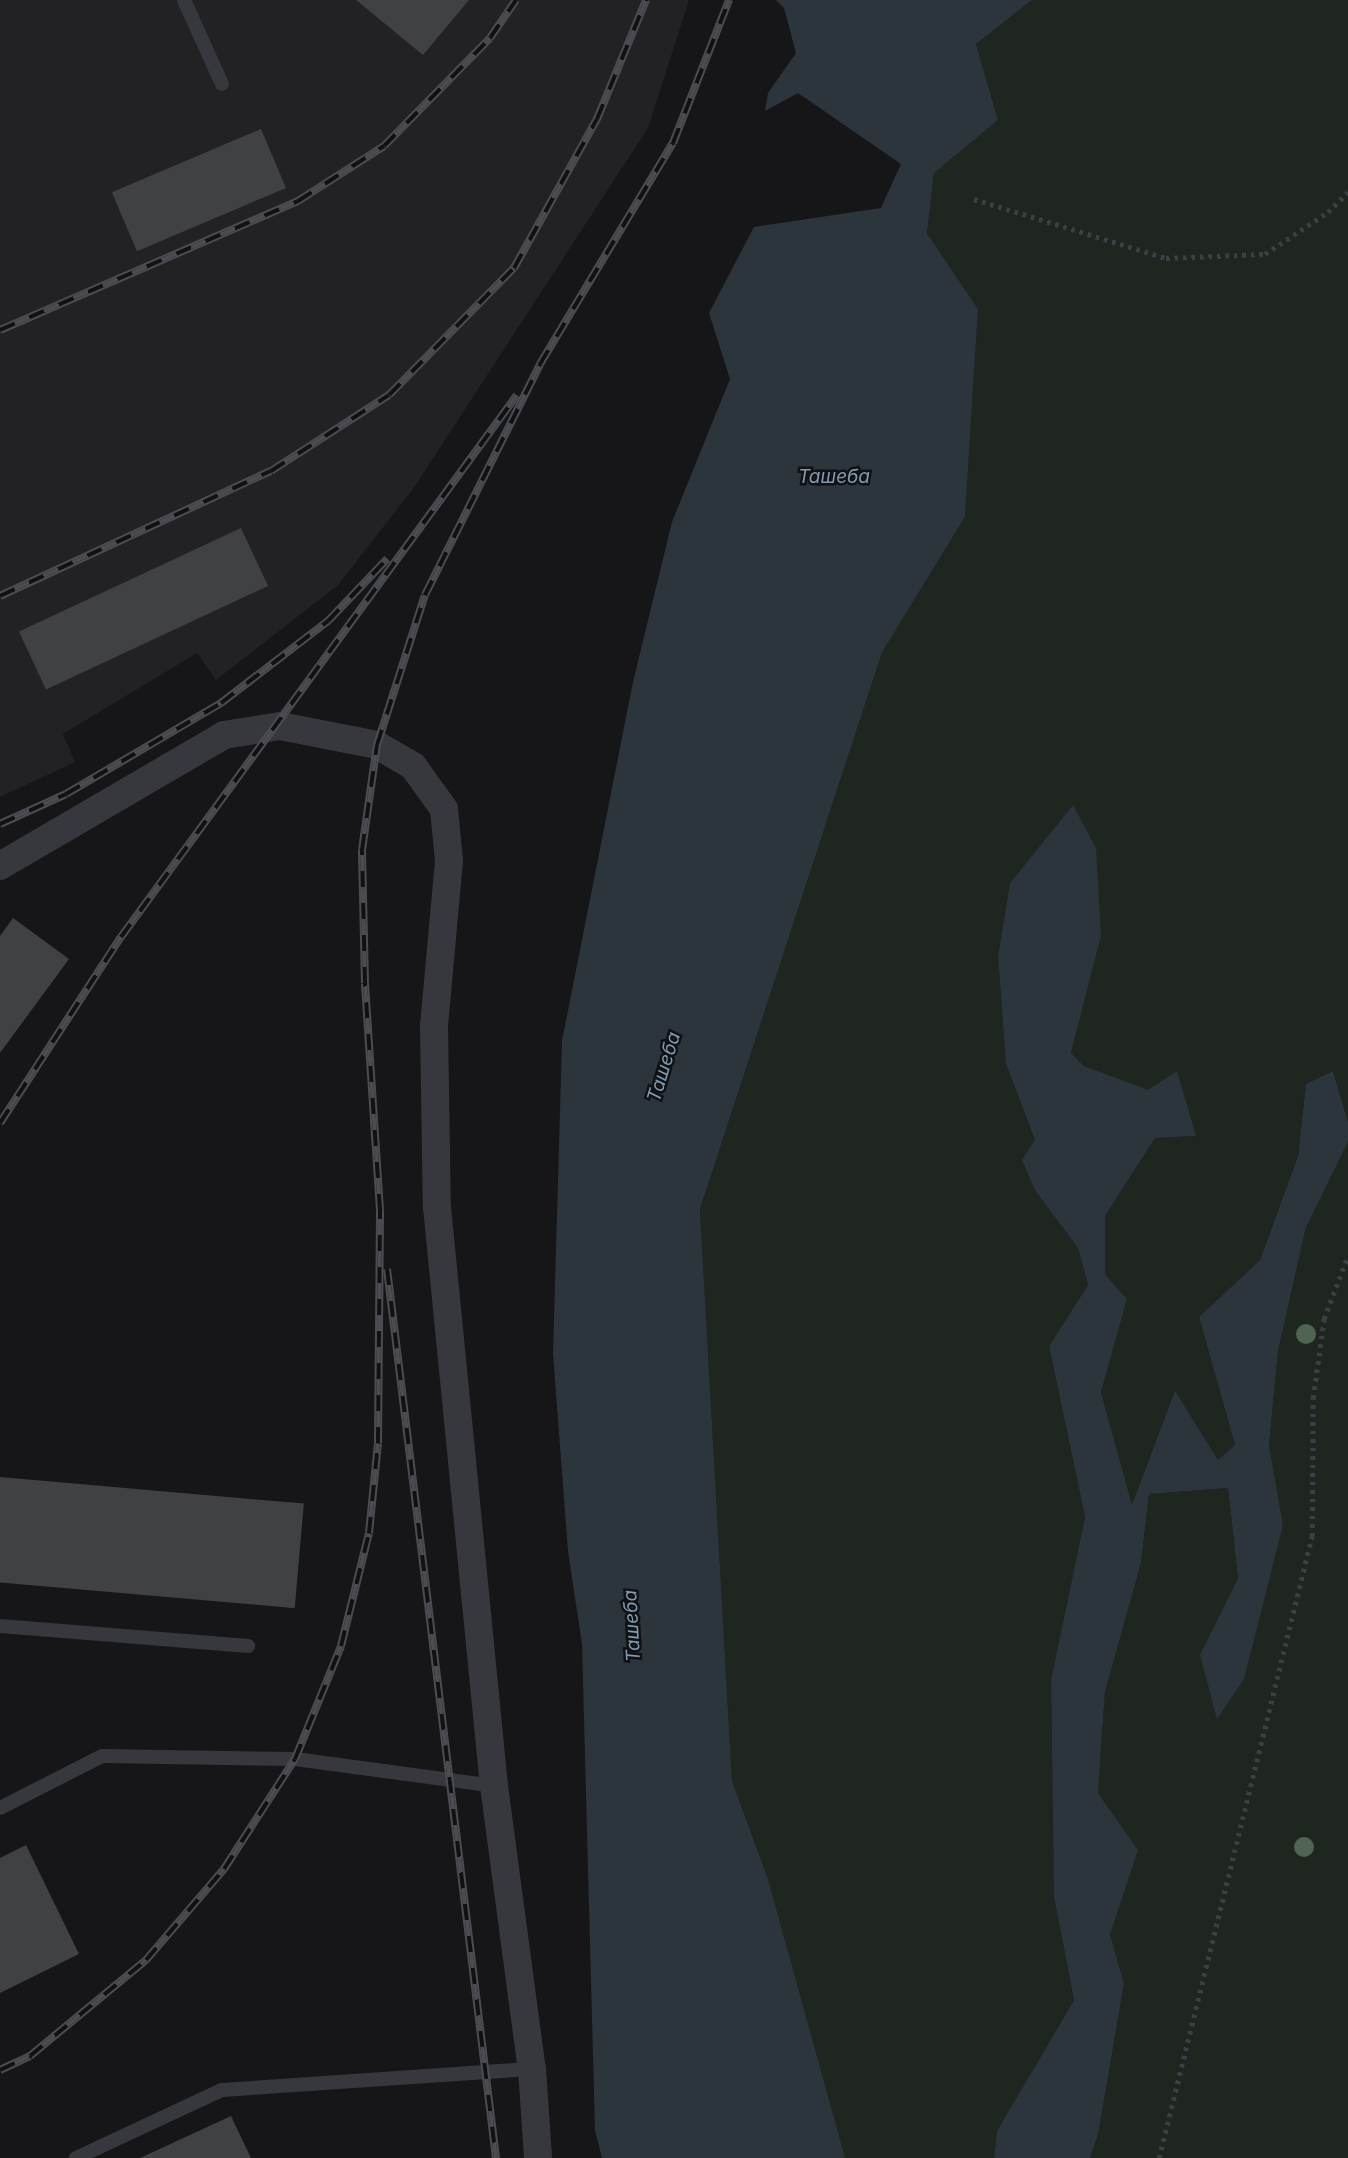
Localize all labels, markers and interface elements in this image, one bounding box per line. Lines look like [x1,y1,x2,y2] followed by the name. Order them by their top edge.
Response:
[798,466,870,488] water label: Ташеба
[643,1029,685,1105] water label: Ташеба
[619,1589,645,1663] water label: Ташеба

